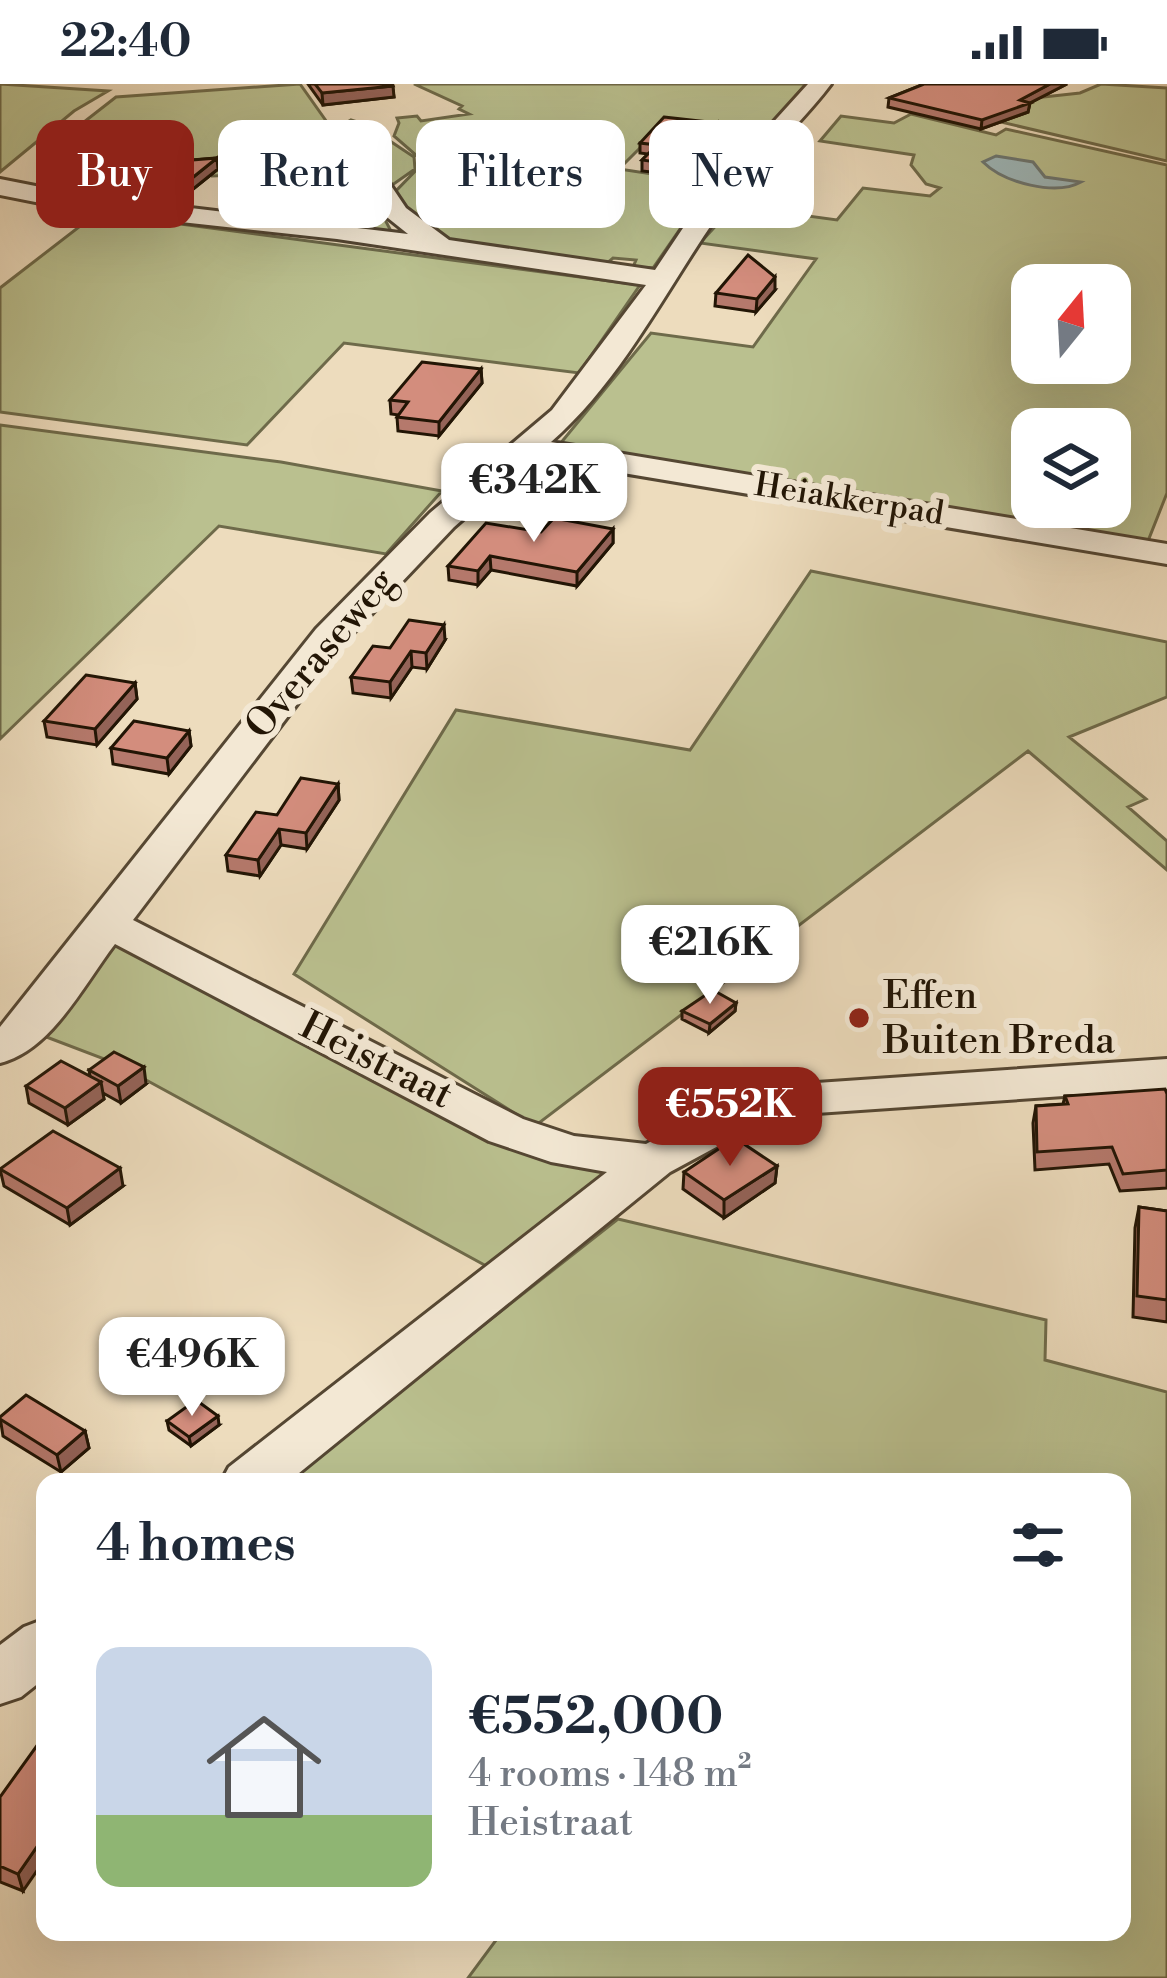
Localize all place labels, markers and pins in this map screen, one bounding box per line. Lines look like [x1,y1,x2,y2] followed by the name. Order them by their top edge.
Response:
[450,443,618,545] pin: €342K
[626,905,794,1007] pin: €216K
[882,972,1115,1066] place label: Effen Buiten Breda
[846,1005,872,1031] marker: Effen Buiten Breda
[646,1067,814,1169] pin: €552K
[108,1317,276,1419] pin: €496K

